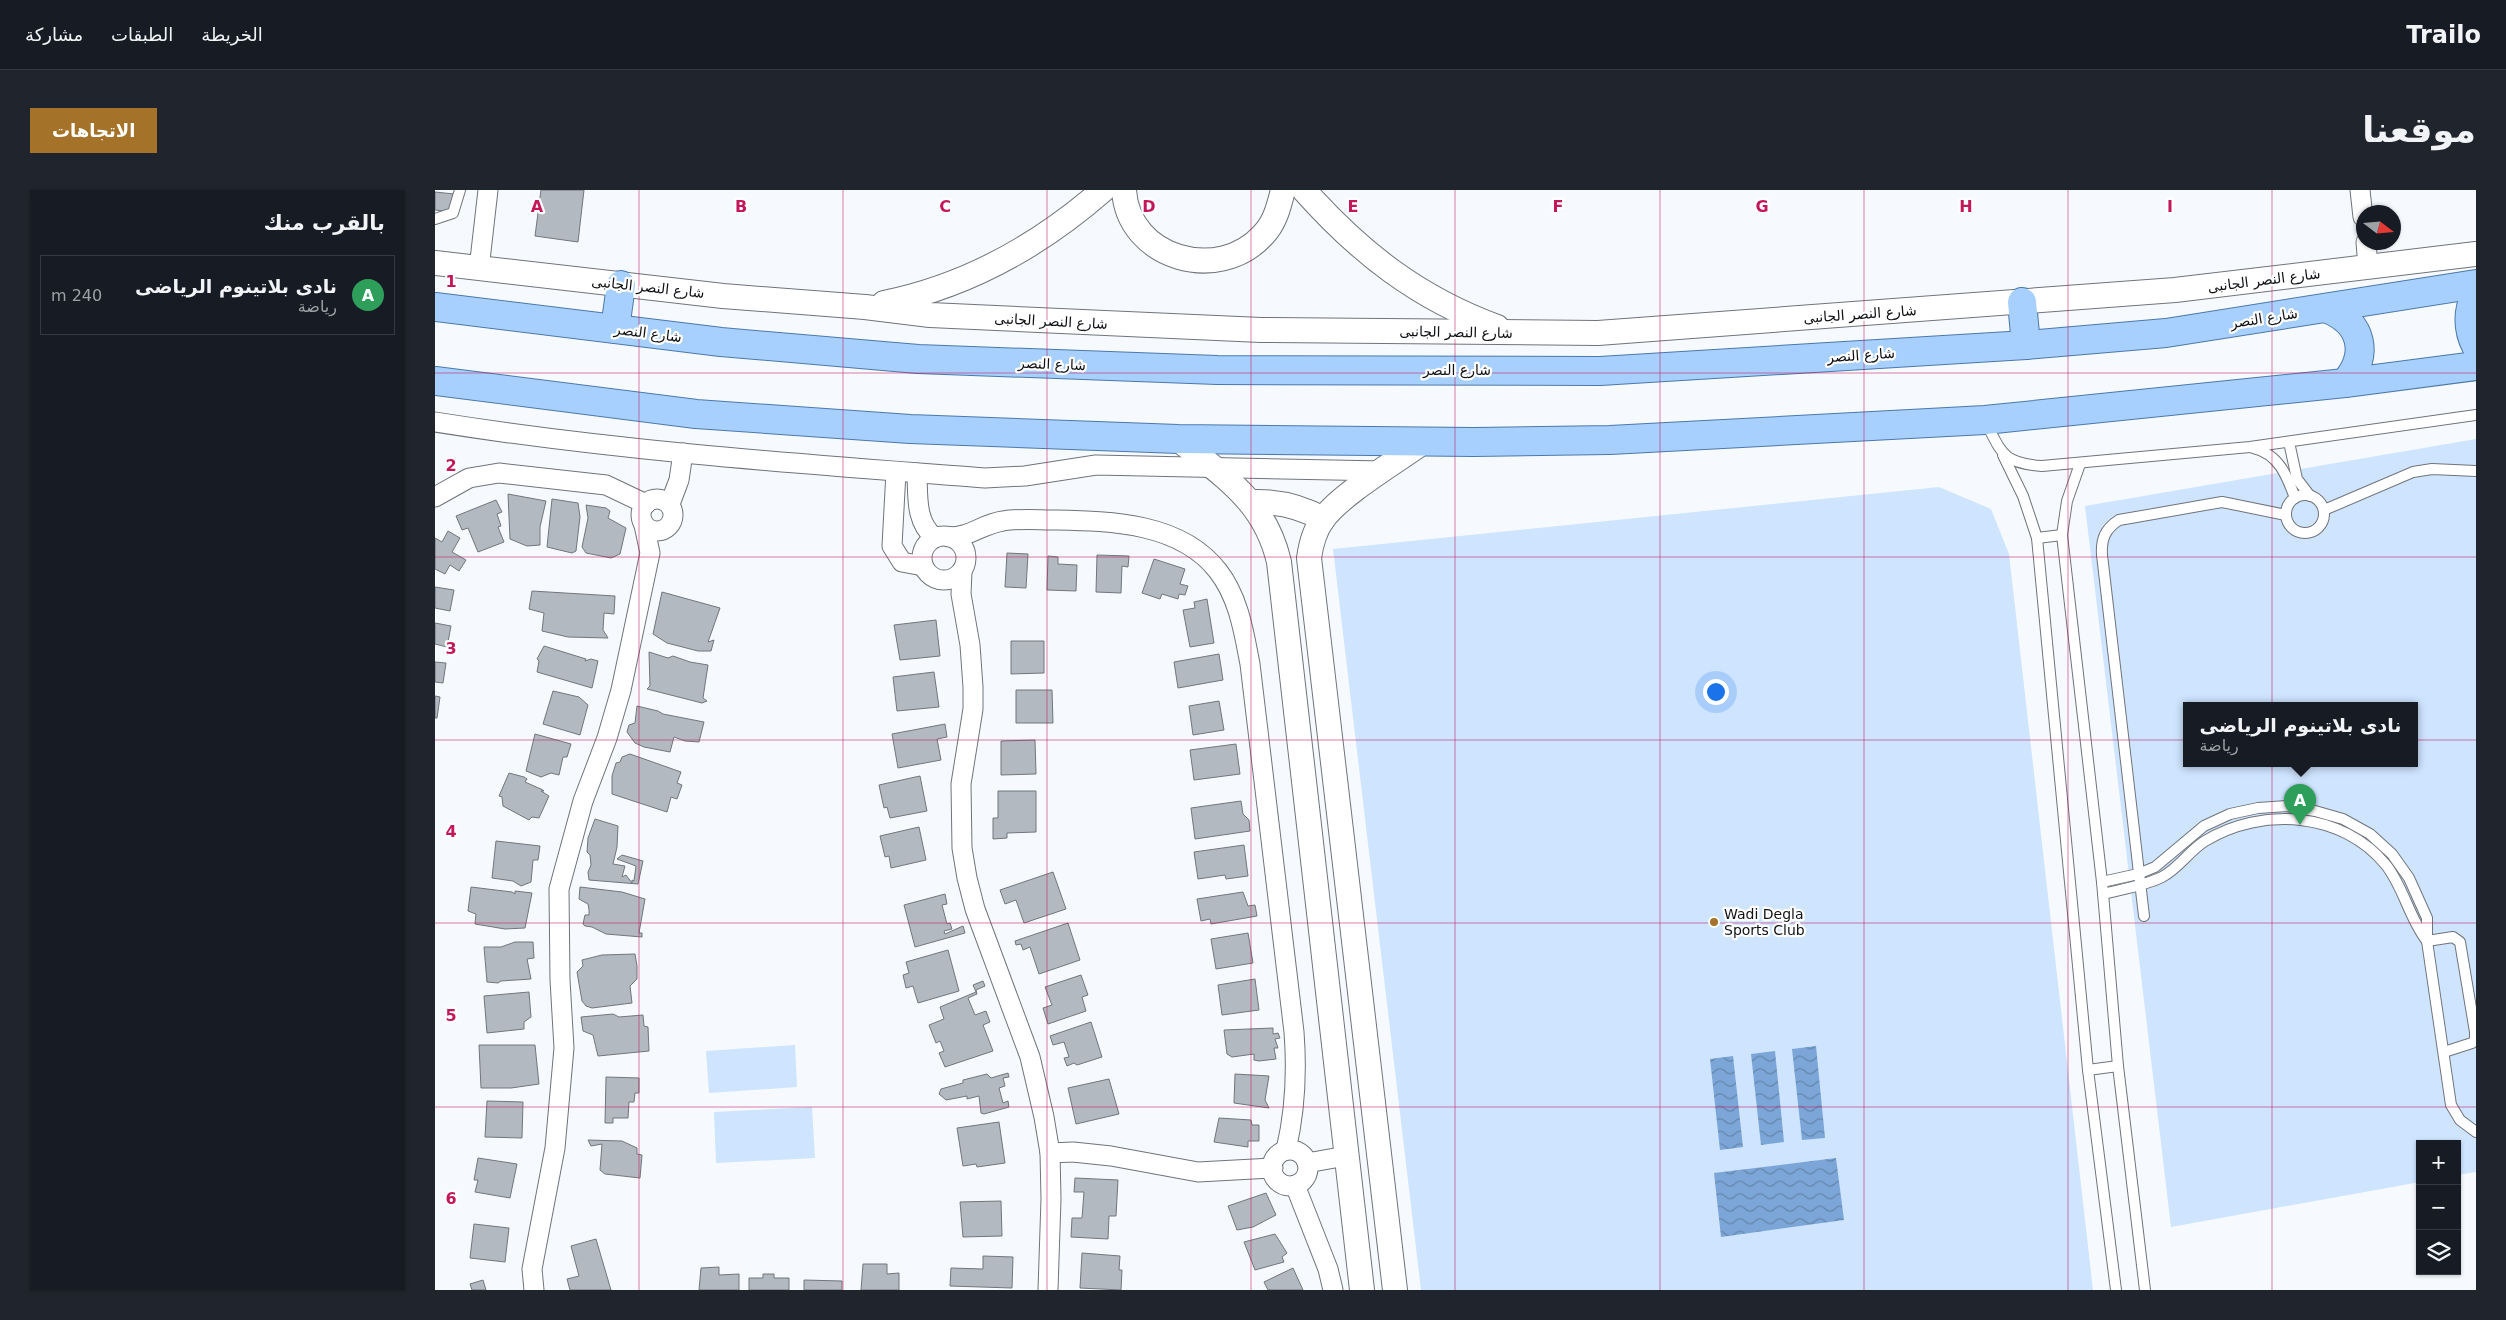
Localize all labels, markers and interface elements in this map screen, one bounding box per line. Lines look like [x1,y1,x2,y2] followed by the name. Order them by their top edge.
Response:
[2406,21,2481,49] text: Trailo
[25,24,83,45] text: مشاركة
[111,24,173,45] text: الطبقات
[201,24,263,45] text: الخريطة
[30,108,157,153] button: الاتجاهات
[2362,110,2476,150] text: موقعنا
[531,197,544,216] text: A
[735,197,747,216] text: B
[939,197,951,216] text: C
[1142,197,1156,216] text: D
[1348,197,1358,216] text: E
[1553,197,1563,216] text: F
[1755,197,1769,216] text: G
[1959,197,1973,216] text: H
[2167,197,2173,216] text: I
[2356,205,2401,250] north arrow
[264,211,385,235] text: بالقرب منك
[2207,265,2321,296] street label: شارع النصر الجانبى
[445,272,457,291] text: 1
[591,273,705,302] street label: شارع النصر الجانبى
[135,275,337,297] text: نادى بلاتينوم الرياضى
[51,286,102,305] text: 240 m
[362,286,374,305] text: A
[298,297,337,316] text: رياضة
[1803,302,1917,327] street label: شارع النصر الجانبى
[2228,305,2299,332] street label: شارع النصر
[994,310,1108,333] street label: شارع النصر الجانبى
[612,321,683,346] street label: شارع النصر
[1399,323,1513,342] street label: شارع النصر الجانبى
[1826,345,1895,366] street label: شارع النصر
[1017,355,1086,374] street label: شارع النصر
[1422,362,1491,379] street label: شارع النصر
[445,456,457,475] text: 2
[445,639,457,658] text: 3
[1703,679,1729,705] your location
[2183,702,2418,767] popup
[2199,714,2402,736] text: نادى بلاتينوم الرياضى
[2199,736,2239,755] text: رياضة
[2284,784,2316,825] pin: A
[445,822,457,841] text: 4
[1724,906,1805,938] place label: Wadi Degla Sports Club
[1708,916,1720,928] marker: Wadi Degla Sports Club
[445,1006,457,1025] text: 5
[2416,1140,2461,1275] map controls
[2416,1140,2461,1185] button: +
[2416,1185,2461,1230] button: −
[445,1189,457,1208] text: 6
[2416,1230,2461,1275] button: layers

